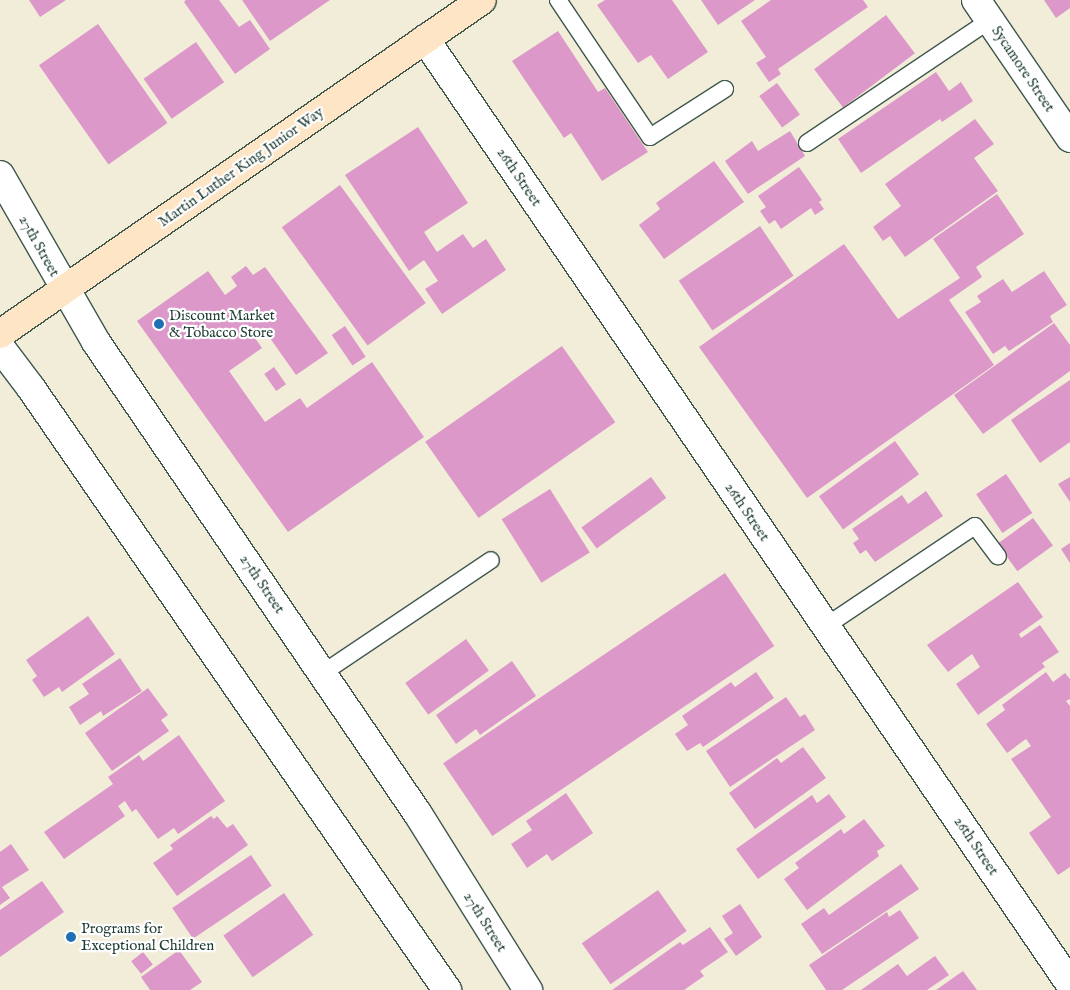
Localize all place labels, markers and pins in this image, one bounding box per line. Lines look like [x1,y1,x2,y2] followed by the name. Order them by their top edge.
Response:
[169,306,275,341] place label: Discount Market & Tobacco Store
[153,318,165,330] marker: Discount Market & Tobacco Store
[81,919,214,954] place label: Programs for Exceptional Children
[65,931,77,943] marker: Programs for Exceptional Children

